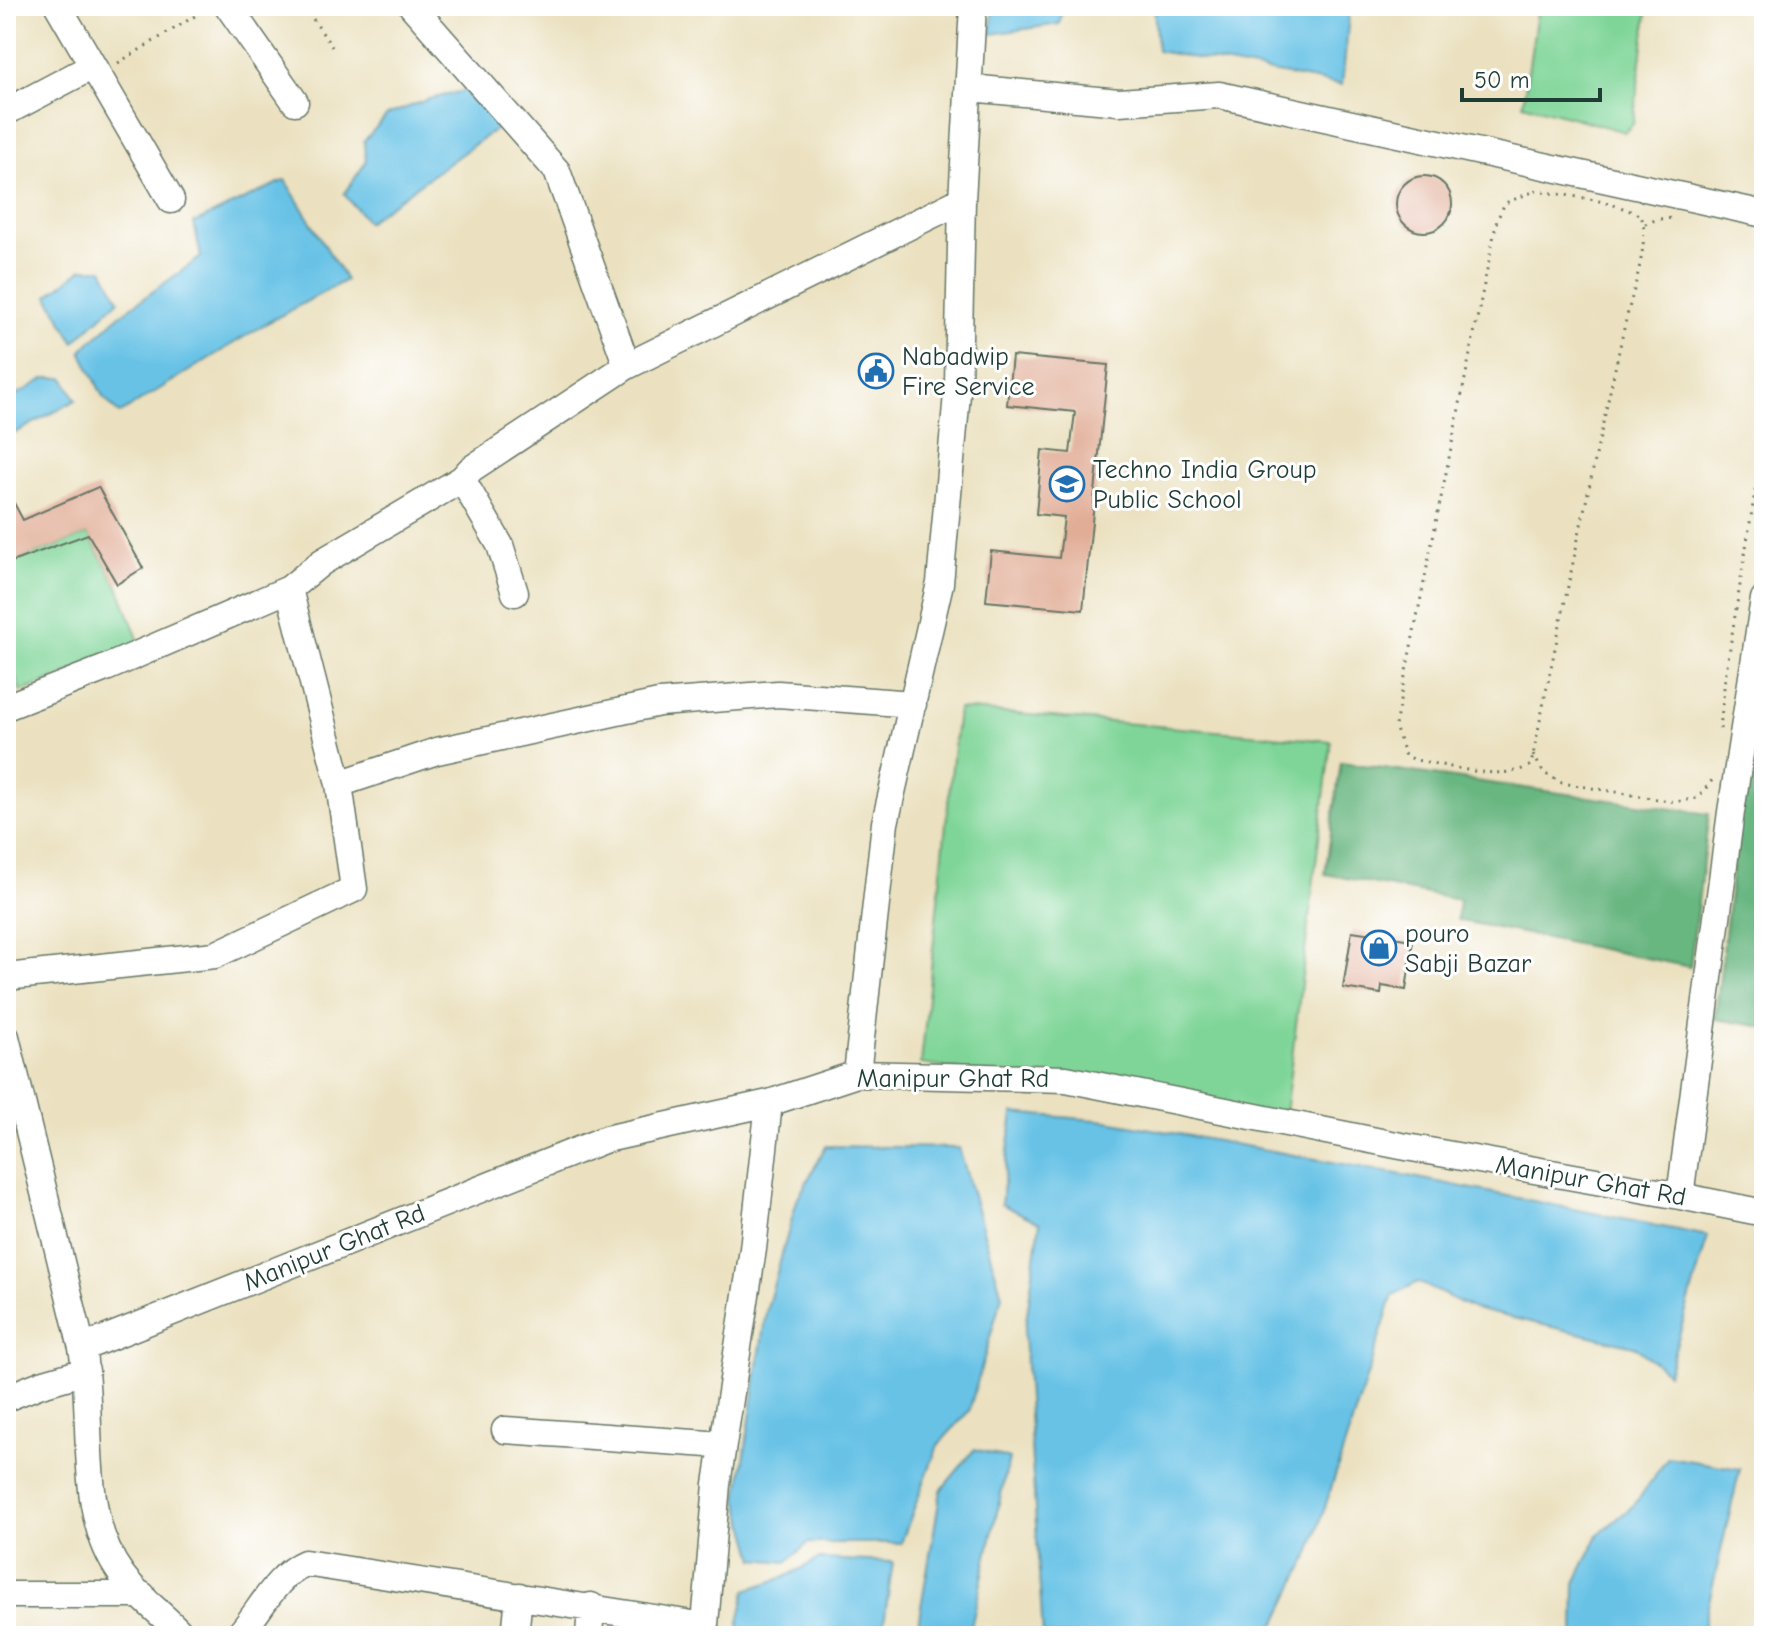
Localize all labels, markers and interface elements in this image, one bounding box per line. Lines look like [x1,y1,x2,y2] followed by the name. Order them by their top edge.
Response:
[1462,52,1600,102] scale bar
[1474,66,1530,94] text: 50 m
[902,342,1034,402] place label: Nabadwip Fire Service
[857,352,895,390] public building icon: Nabadwip Fire Service
[1093,455,1317,515] place label: Techno India Group Public School
[1048,465,1086,503] school or university icon: Techno India Group Public School
[1405,919,1532,979] place label: pouro Sabji Bazar
[1360,929,1398,967] shop icon: pouro Sabji Bazar
[857,1064,1049,1094] street label: Manipur Ghat Rd
[1493,1149,1688,1212] street label: Manipur Ghat Rd
[239,1198,429,1298] street label: Manipur Ghat Rd

